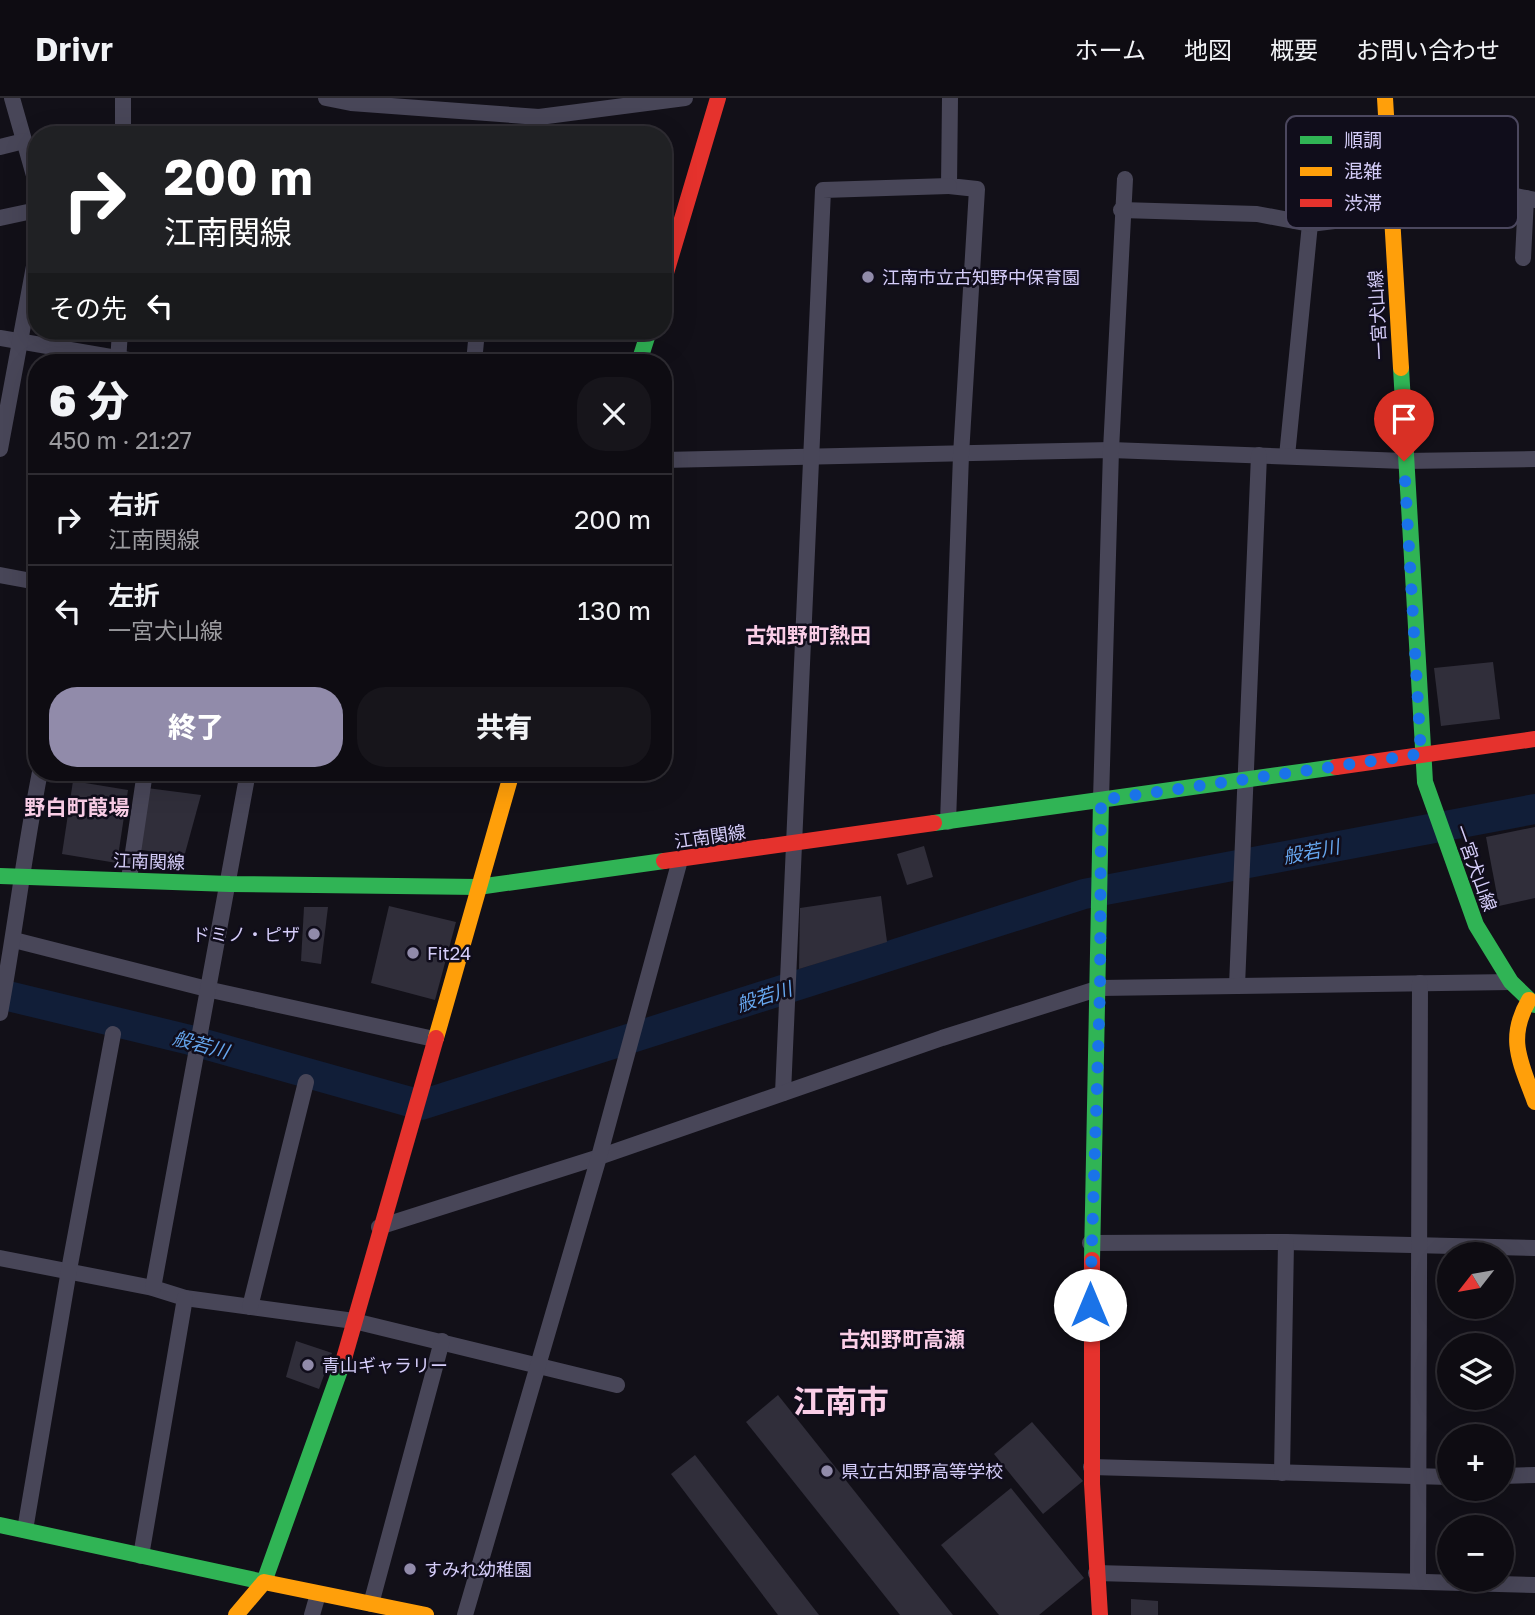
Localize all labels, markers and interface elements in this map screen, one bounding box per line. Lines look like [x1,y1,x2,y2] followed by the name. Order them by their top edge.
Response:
[35,29,113,68] text: Drivr
[1075,35,1146,64] text: ホーム
[1184,35,1232,64] text: 地図
[1270,35,1318,64] text: 概要
[1356,35,1500,64] text: お問い合わせ
[1286,116,1518,228] legend
[1344,128,1382,151] text: 順調
[164,147,313,206] text: 200 m
[49,154,140,245] icon: right
[1344,159,1382,182] text: 混雑
[1344,191,1382,214] text: 渋滞
[164,213,292,251] text: 江南関線
[882,266,1080,288] place label: 江南市立古知野中保育園
[860,269,876,285] marker: 江南市立古知野中保育園
[1364,269,1390,361] street label: 一宮犬山線
[141,287,179,325] icon: left
[49,293,127,324] text: その先
[49,375,129,425] text: 6 分
[577,377,651,451] button: close
[1374,389,1434,461] pin
[1385,400,1423,438] icon: arrive
[49,426,192,454] text: 450 m · 21:27
[108,489,160,520] text: 右折
[49,501,87,539] icon: right
[574,504,651,535] text: 200 m
[108,525,200,553] text: 江南関線
[108,580,160,611] text: 左折
[49,592,87,630] icon: left
[578,595,651,626] text: 130 m
[108,616,223,644] text: 一宮犬山線
[745,622,871,648] district label: 古知野町熱田
[49,687,343,767] button: 終了
[357,687,651,767] button: 共有
[25,794,130,820] district label: 野白町葭場
[673,820,747,852] street label: 江南関線
[1450,822,1502,914] street label: 一宮犬山線
[1281,834,1343,868] water label: 般若川
[113,849,185,873] street label: 江南関線
[192,923,300,945] place label: ドミノ・ピザ
[306,926,322,942] marker: ドミノ・ピザ
[427,942,471,964] place label: Fit24
[405,945,421,961] marker: Fit24
[733,976,797,1016] water label: 般若川
[170,1026,233,1063] water label: 般若川
[1437,1242,1514,1320] north arrow
[1437,1242,1514,1592] map controls
[1053,1268,1127,1342] position arrow
[839,1326,965,1352] district label: 古知野町高瀬
[1437,1333,1514,1410] button: layers
[322,1354,448,1376] place label: 青山ギャラリー
[300,1357,316,1373] marker: 青山ギャラリー
[793,1382,889,1420] district label: 江南市
[1437,1424,1514,1501] button: +
[841,1460,1003,1482] place label: 県立古知野高等学校
[819,1463,835,1479] marker: 県立古知野高等学校
[1437,1515,1514,1592] button: −
[424,1558,532,1580] place label: すみれ幼稚園
[402,1561,418,1577] marker: すみれ幼稚園

